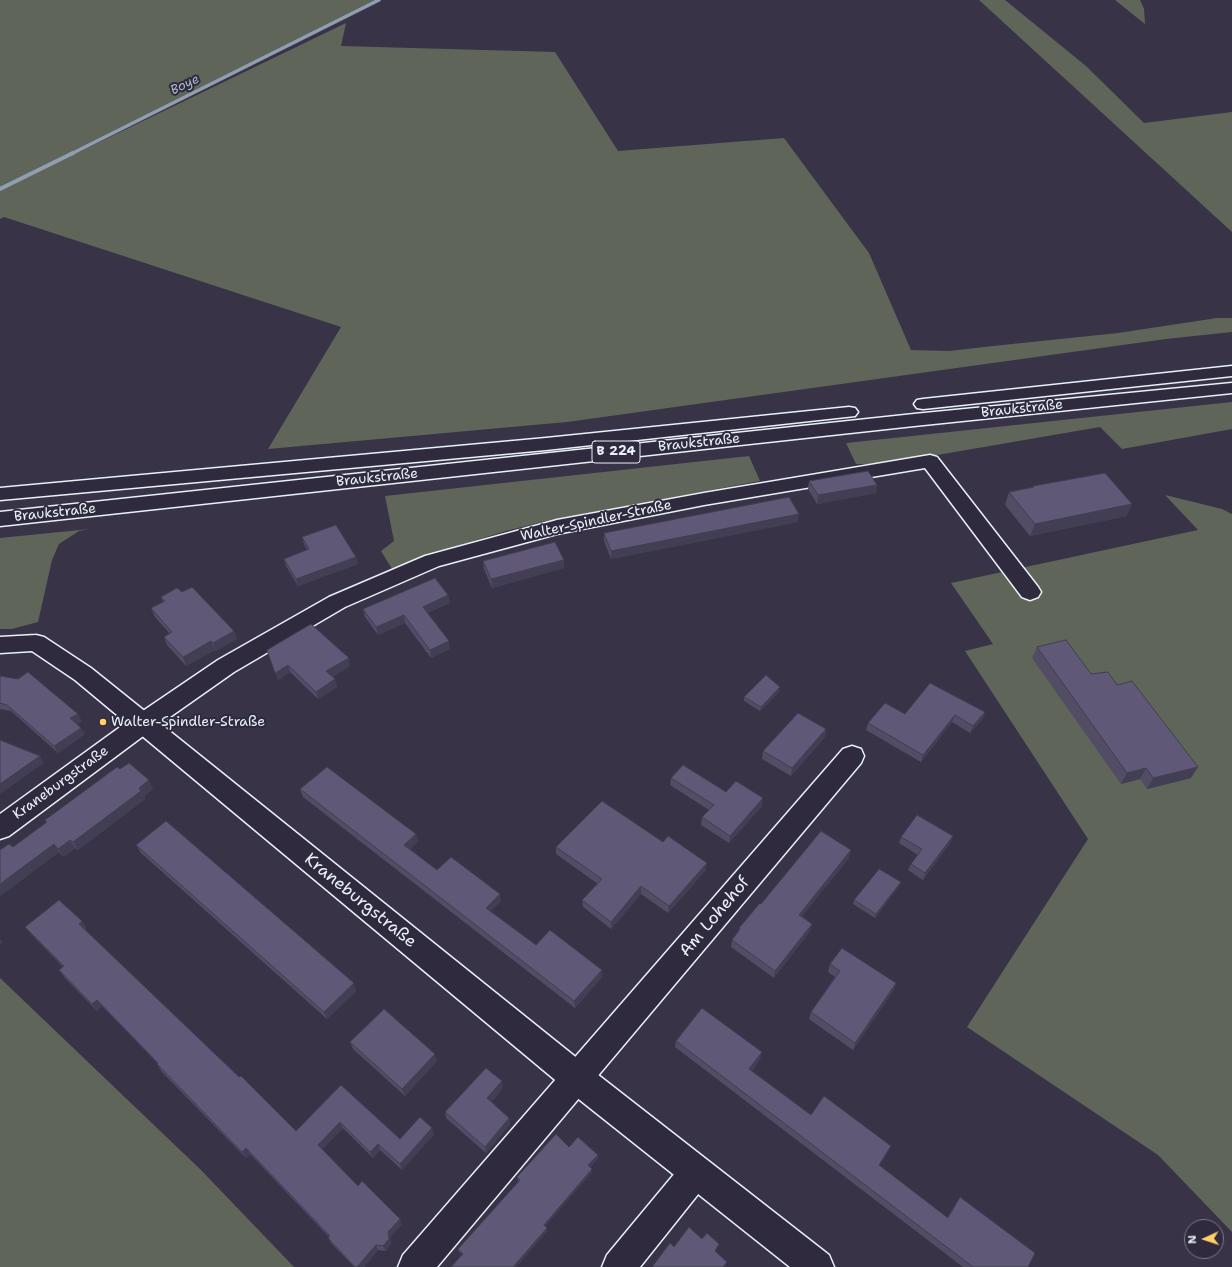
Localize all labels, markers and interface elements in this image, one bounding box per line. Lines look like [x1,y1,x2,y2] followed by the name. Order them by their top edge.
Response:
[168,71,202,99] water label: Boye
[980,396,1064,422] street label: Braukstraße
[657,430,741,456] street label: Braukstraße
[592,441,640,463] road number: B 224
[335,465,419,491] street label: Braukstraße
[519,497,673,545] street label: Walter-Spindler-Straße
[13,500,97,526] street label: Braukstraße
[111,714,265,730] place label: Walter-Spindler-Straße
[98,717,108,727] marker: Walter-Spindler-Straße
[10,743,112,823] street label: Kraneburgstraße
[300,849,420,953] street label: Kraneburgstraße
[676,873,754,961] street label: Am Lohehof
[1184,1219,1224,1259] north arrow
[1185,1235,1200,1244] text: N

